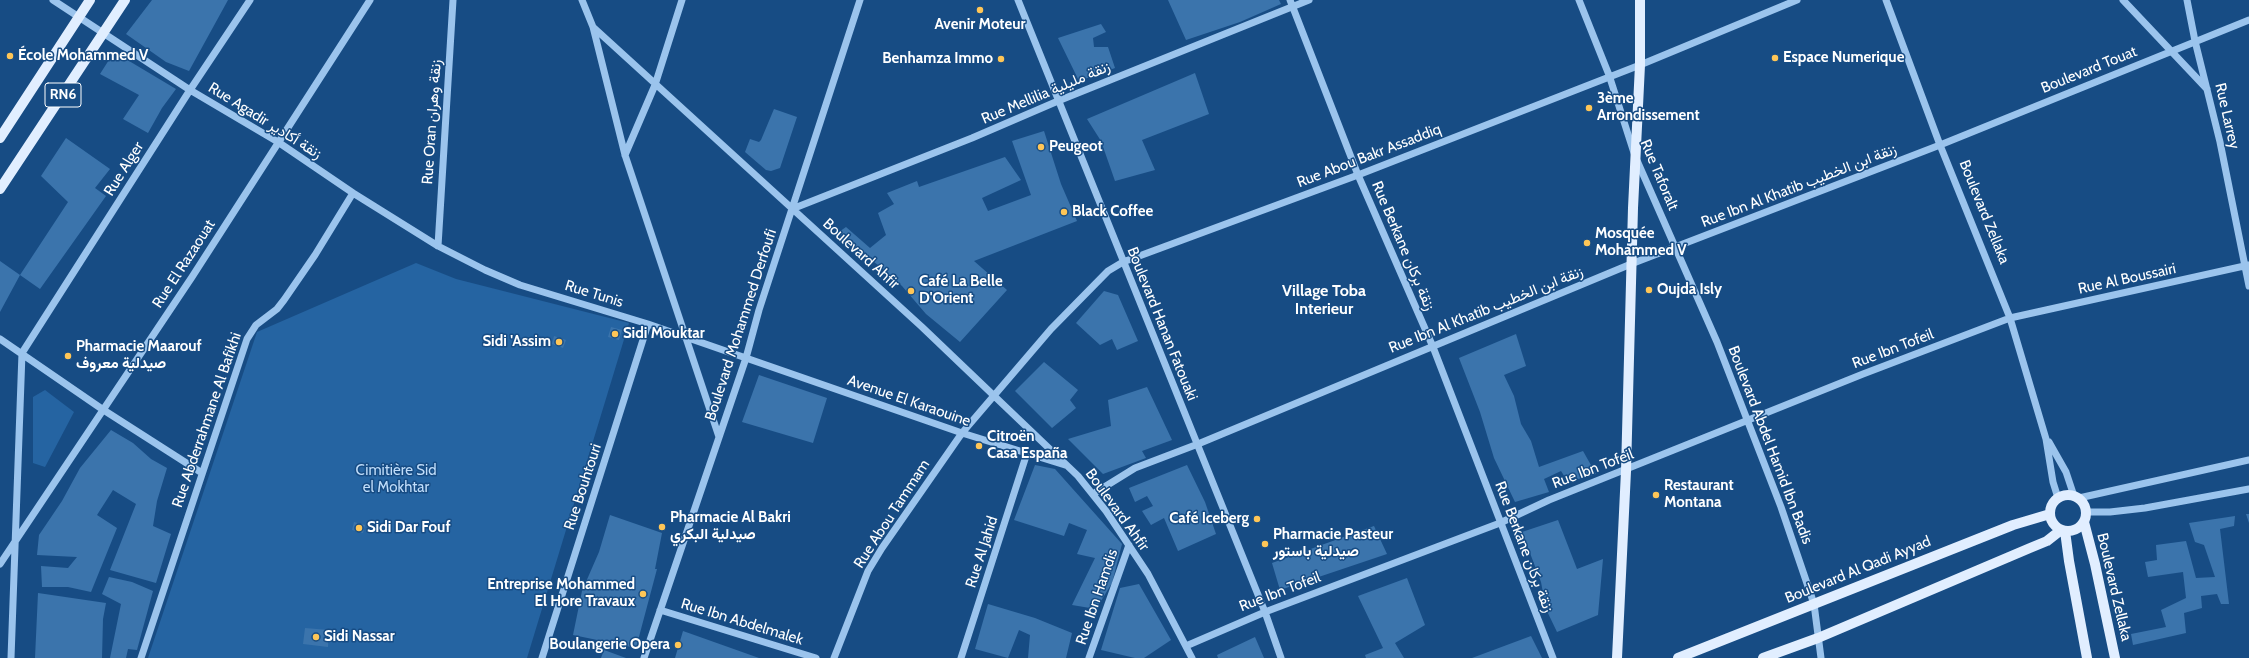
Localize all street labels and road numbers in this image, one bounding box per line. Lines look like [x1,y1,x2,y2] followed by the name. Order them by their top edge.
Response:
[2038,43,2140,97] street label: Boulevard Touat
[979,58,1113,128] street label: Rue Mellilia زنقة مليلية
[419,59,445,185] street label: Rue Oran زنقة وهران
[205,79,325,163] street label: Rue Agadir زنقة أكادير
[2211,81,2243,151] street label: Rue Larrey
[45,83,81,107] road number: RN6
[1294,120,1444,192] street label: Rue Abou Bakr Assaddiq
[1636,137,1682,213] street label: Rue Taforalt
[100,139,148,199] street label: Rue Alger
[1699,140,1899,232] street label: Rue Ibn Al Khatib زنقة ابن الخطيب
[1955,157,2013,267] street label: Boulevard Zellaka
[1368,179,1438,313] street label: Rue Berkane زنقة بركان
[819,215,903,293] street label: Boulevard Ahfir
[149,216,219,312] street label: Rue El Razaouat
[701,227,781,423] street label: Boulevard Mohammed Derfoufi
[1123,245,1201,403] street label: Boulevard Hanan Fatouaki
[2076,260,2178,298] street label: Rue Al Boussairi
[1386,263,1586,357] street label: Rue Ibn Al Khatib زنقة ابن الخطيب
[563,277,625,311] street label: Rue Tunis
[1850,325,1936,373] street label: Rue Ibn Tofeil
[169,330,245,510] street label: Rue Abderrahmane Al Bafikhi
[1724,343,1816,547] street label: Boulevard Abdel Hamid Ibn Badis
[845,371,973,431] street label: Avenue El Karaouine
[561,441,605,533] street label: Rue Bouhtouri
[1550,445,1636,493] street label: Rue Ibn Tofeil
[850,456,934,572] street label: Rue Abou Tammam
[1081,465,1153,555] street label: Boulevard Ahfir
[1491,479,1557,615] street label: Rue Berkane زنقة بركان
[962,514,1002,590] street label: Rue Al Jahid
[2093,531,2135,643] street label: Boulevard Zellaka
[1782,532,1934,608] street label: Boulevard Al Qadi Ayyad
[1072,547,1122,647] street label: Rue Ibn Hamdis
[1237,568,1323,616] street label: Rue Ibn Tofeil
[679,595,805,649] street label: Rue Ibn Abdelmalek

